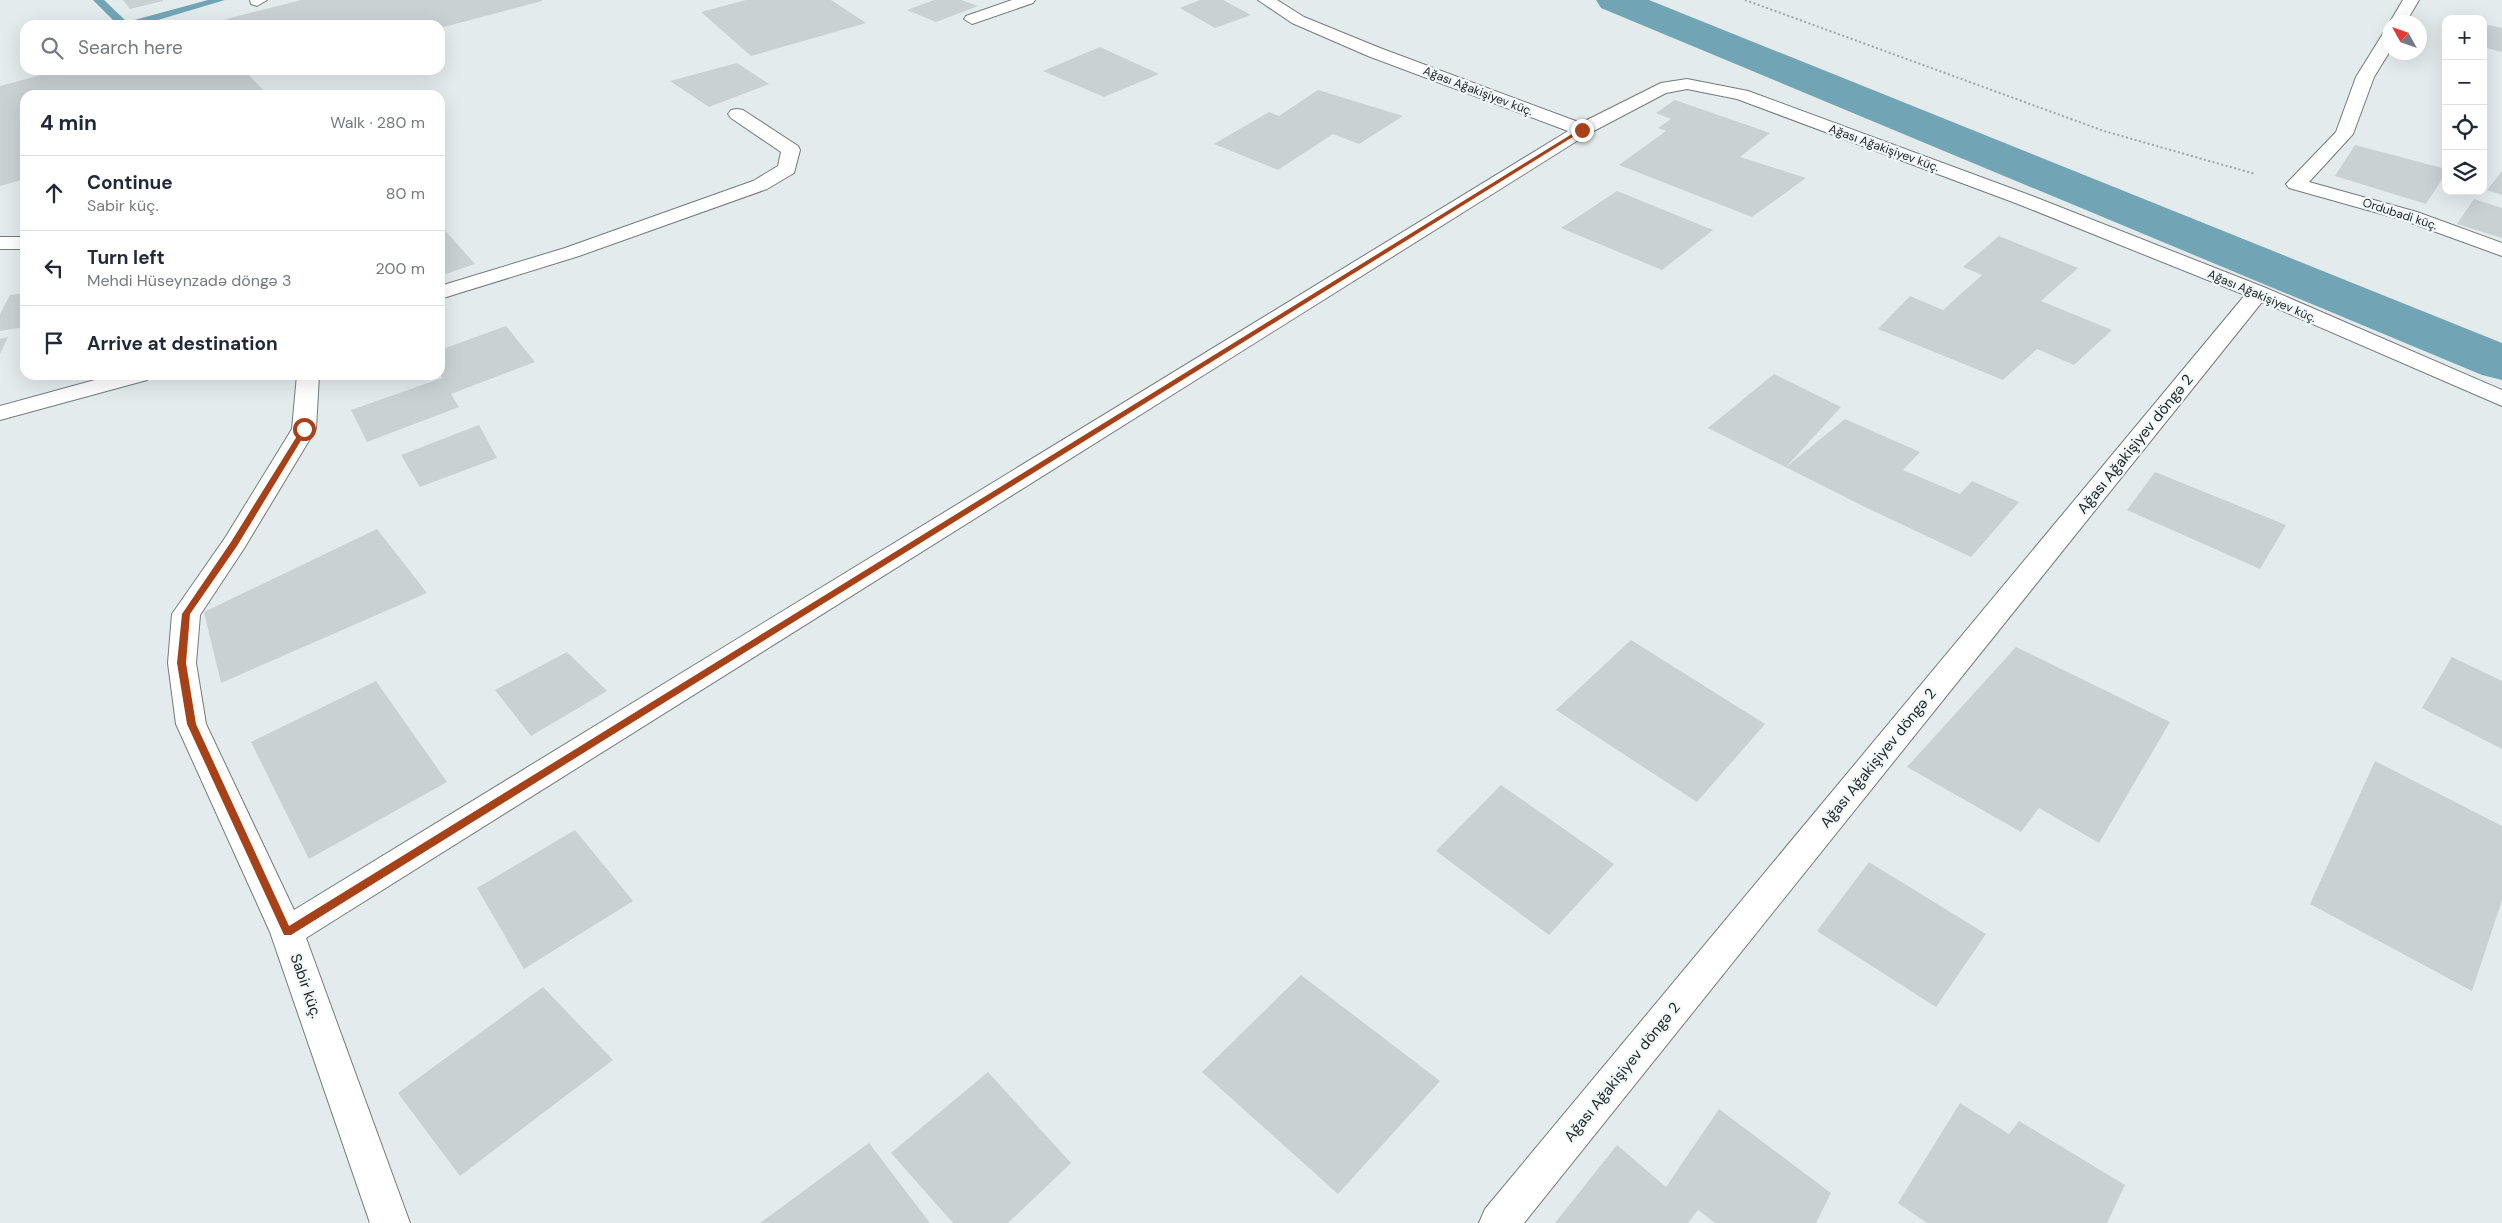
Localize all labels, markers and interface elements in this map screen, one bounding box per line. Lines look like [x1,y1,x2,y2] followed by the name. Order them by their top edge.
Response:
[2382,15,2427,60] north arrow
[2442,15,2487,195] map controls
[2442,15,2487,60] button: +
[20,20,445,75] search box
[38,34,66,62] icon: search
[78,35,183,60] text: Search here
[2442,60,2487,105] button: −
[1421,63,1535,119] street label: Ağası Ağakişiyev küç.
[2442,105,2487,150] button: locate
[40,109,97,137] text: 4 min
[330,112,425,133] text: Walk · 280 m
[1571,119,1594,142] route end
[1827,121,1941,175] street label: Ağası Ağakişiyev küç.
[2442,150,2487,195] button: layers
[87,170,173,195] text: Continue
[40,179,68,207] icon: ahead
[386,183,425,204] text: 80 m
[2361,194,2439,234] street label: Ordubadi küç.
[87,195,159,216] text: Sabir küç.
[87,245,165,270] text: Turn left
[40,254,68,282] icon: left
[376,258,425,279] text: 200 m
[2205,266,2319,326] street label: Ağası Ağakişiyev küç.
[87,270,291,291] text: Mehdi Hüseynzadə döngə 3
[40,329,68,357] icon: arrive
[87,331,278,356] text: Arrive at destination
[2072,370,2198,518] street label: Ağası Ağakişiyev döngə 2
[293,418,316,441] route start
[1815,684,1941,832] street label: Ağası Ağakişiyev döngə 2
[286,951,326,1021] street label: Sabir küç.
[1559,998,1685,1146] street label: Ağası Ağakişiyev döngə 2

